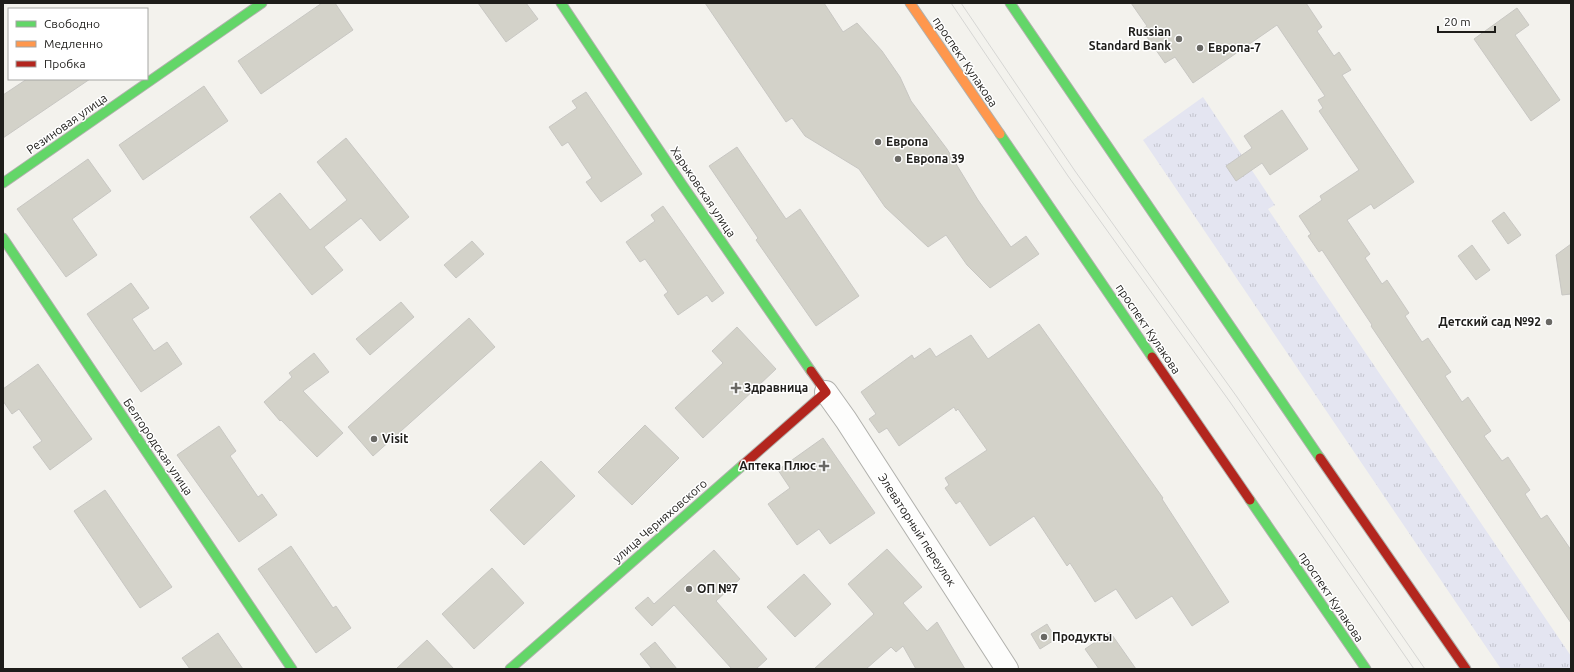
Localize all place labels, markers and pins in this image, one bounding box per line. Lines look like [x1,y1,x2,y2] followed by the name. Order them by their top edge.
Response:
[1089,25,1171,52] place label: Russian Standard Bank
[1174,34,1184,44] marker: Russian Standard Bank
[1208,41,1261,54] place label: Европа-7
[1195,43,1205,53] marker: Европа-7
[886,135,928,148] place label: Европа
[873,137,883,147] marker: Европа
[906,152,965,165] place label: Европа 39
[893,154,903,164] marker: Европа 39
[1438,315,1541,328] place label: Детский сад №92
[1544,317,1554,327] marker: Детский сад №92
[744,381,808,394] place label: Здравница
[731,383,741,393] marker: Здравница
[382,432,408,445] place label: Visit
[369,434,379,444] marker: Visit
[739,459,816,472] place label: Аптека Плюс
[819,461,829,471] marker: Аптека Плюс
[697,582,738,595] place label: ОП №7
[684,584,694,594] marker: ОП №7
[1052,630,1112,643] place label: Продукты
[1039,632,1049,642] marker: Продукты

